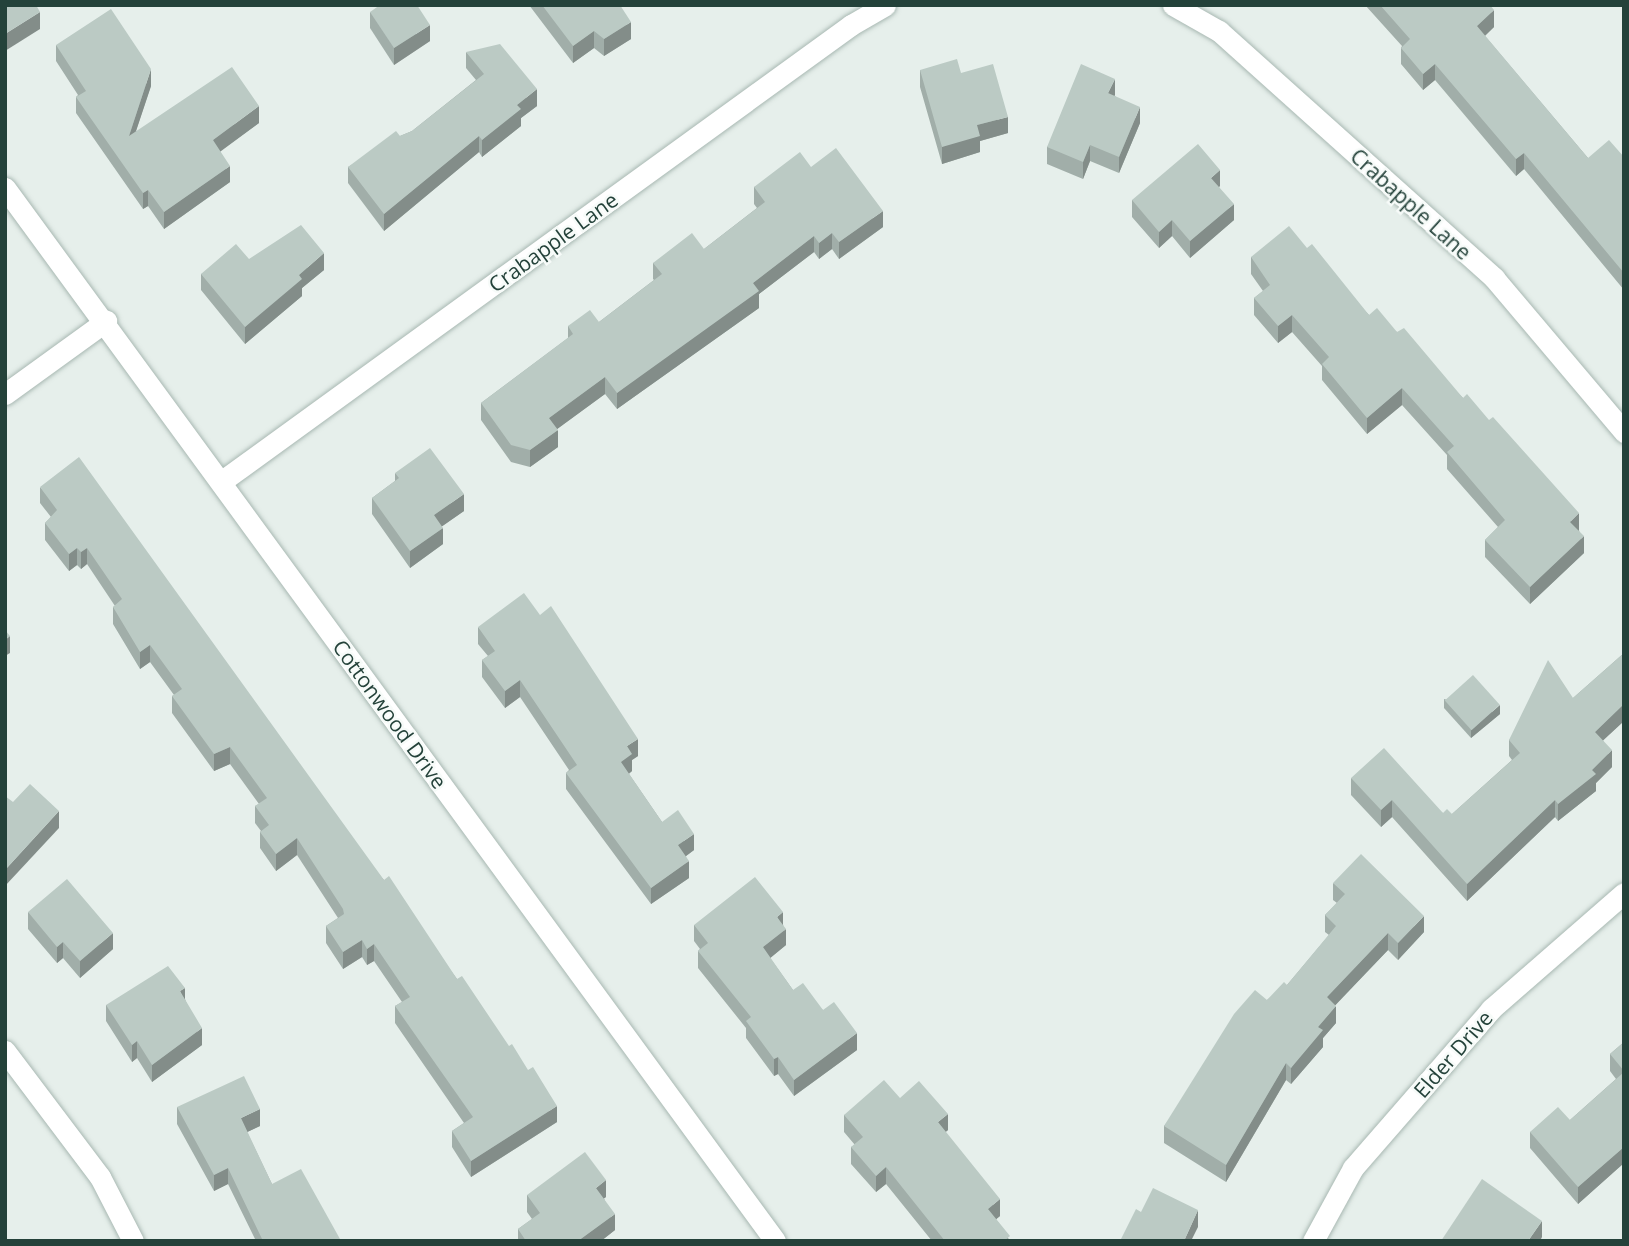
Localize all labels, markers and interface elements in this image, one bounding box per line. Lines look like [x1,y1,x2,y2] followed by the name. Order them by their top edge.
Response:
[1346,143,1476,265] street label: Crabapple Lane
[483,187,623,297] street label: Crabapple Lane
[328,635,452,793] street label: Cottonwood Drive
[1408,1005,1498,1103] street label: Elder Drive

